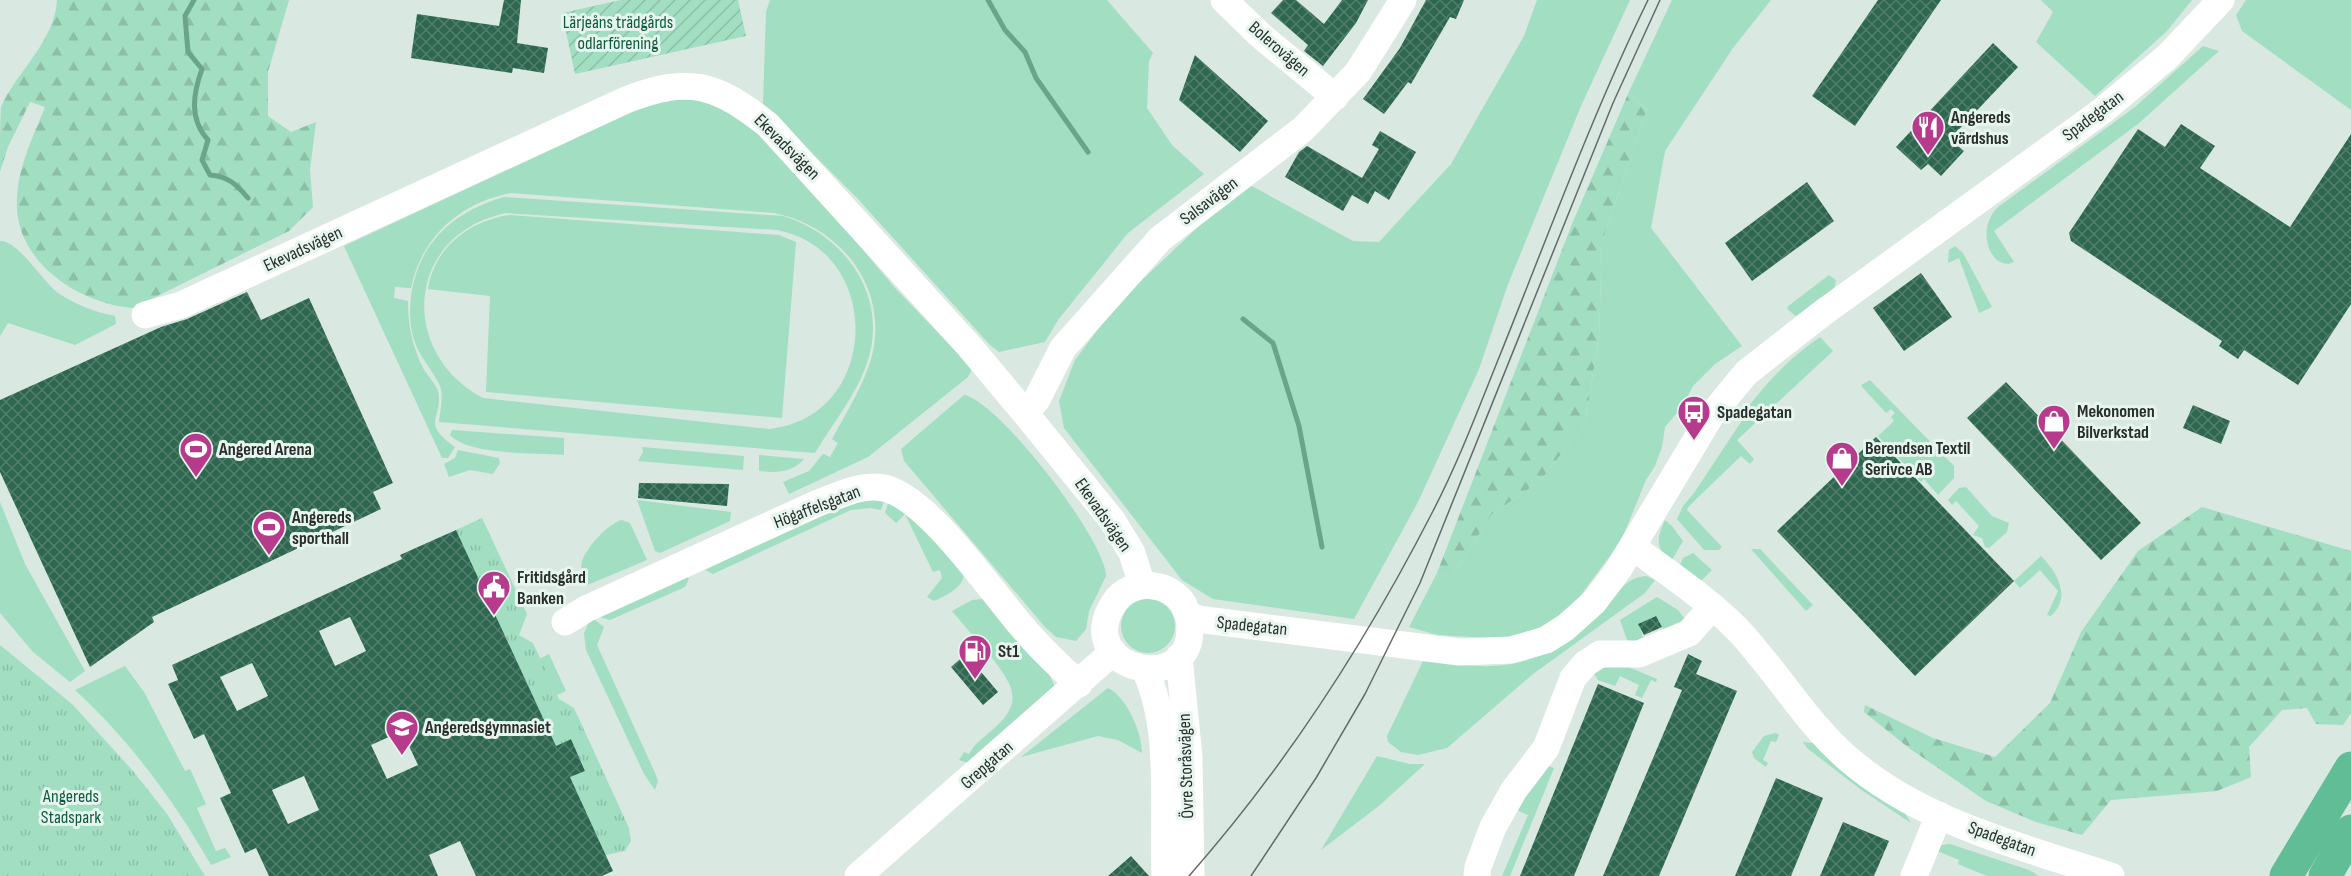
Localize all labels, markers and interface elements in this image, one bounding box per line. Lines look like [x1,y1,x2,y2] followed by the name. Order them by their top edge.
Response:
[563,12,673,54] park label: Lärjeåns trädgårds odlarförening
[1244,17,1314,81] street label: Bolerovägen
[2058,86,2128,146] street label: Spadegatan
[1950,107,2011,149] place label: Angereds värdshus
[1910,109,1946,156] restaurant icon: Angereds värdshus
[750,110,824,184] street label: Ekevadsvägen
[1176,172,1242,230] street label: Salsavägen
[260,222,346,276] street label: Ekevadsvägen
[1676,394,1712,441] bus stop icon: Spadegatan
[2077,401,2155,443] place label: Mekonomen Bilverkstad
[1717,402,1792,423] place label: Spadegatan
[2036,403,2072,450] shop icon: Mekonomen Bilverkstad
[178,431,214,478] sports icon: Angered Arena
[1865,438,1970,480] place label: Berendsen Textil Serivce AB
[218,439,312,460] place label: Angered Arena
[1824,440,1860,487] shop icon: Berendsen Textil Serivce AB
[1070,474,1136,556] street label: Ekevadsvägen
[771,481,863,533] street label: Högaffelsgatan
[291,507,352,549] place label: Angereds sporthall
[251,509,287,556] sports icon: Angereds sporthall
[517,567,586,609] place label: Fritidsgård Banken
[476,569,512,616] public building icon: Fritidsgård Banken
[1216,612,1288,640] street label: Spadegatan
[957,633,993,680] fuel station icon: St1
[998,641,1019,662] place label: St1
[384,709,420,756] school or university icon: Angeredsgymnasiet
[1174,713,1198,819] street label: Övre Storåsvägen
[424,717,551,738] place label: Angeredsgymnasiet
[957,737,1017,793] street label: Grepgatan
[41,786,101,828] park label: Angereds Stadspark
[1965,817,2039,861] street label: Spadegatan

